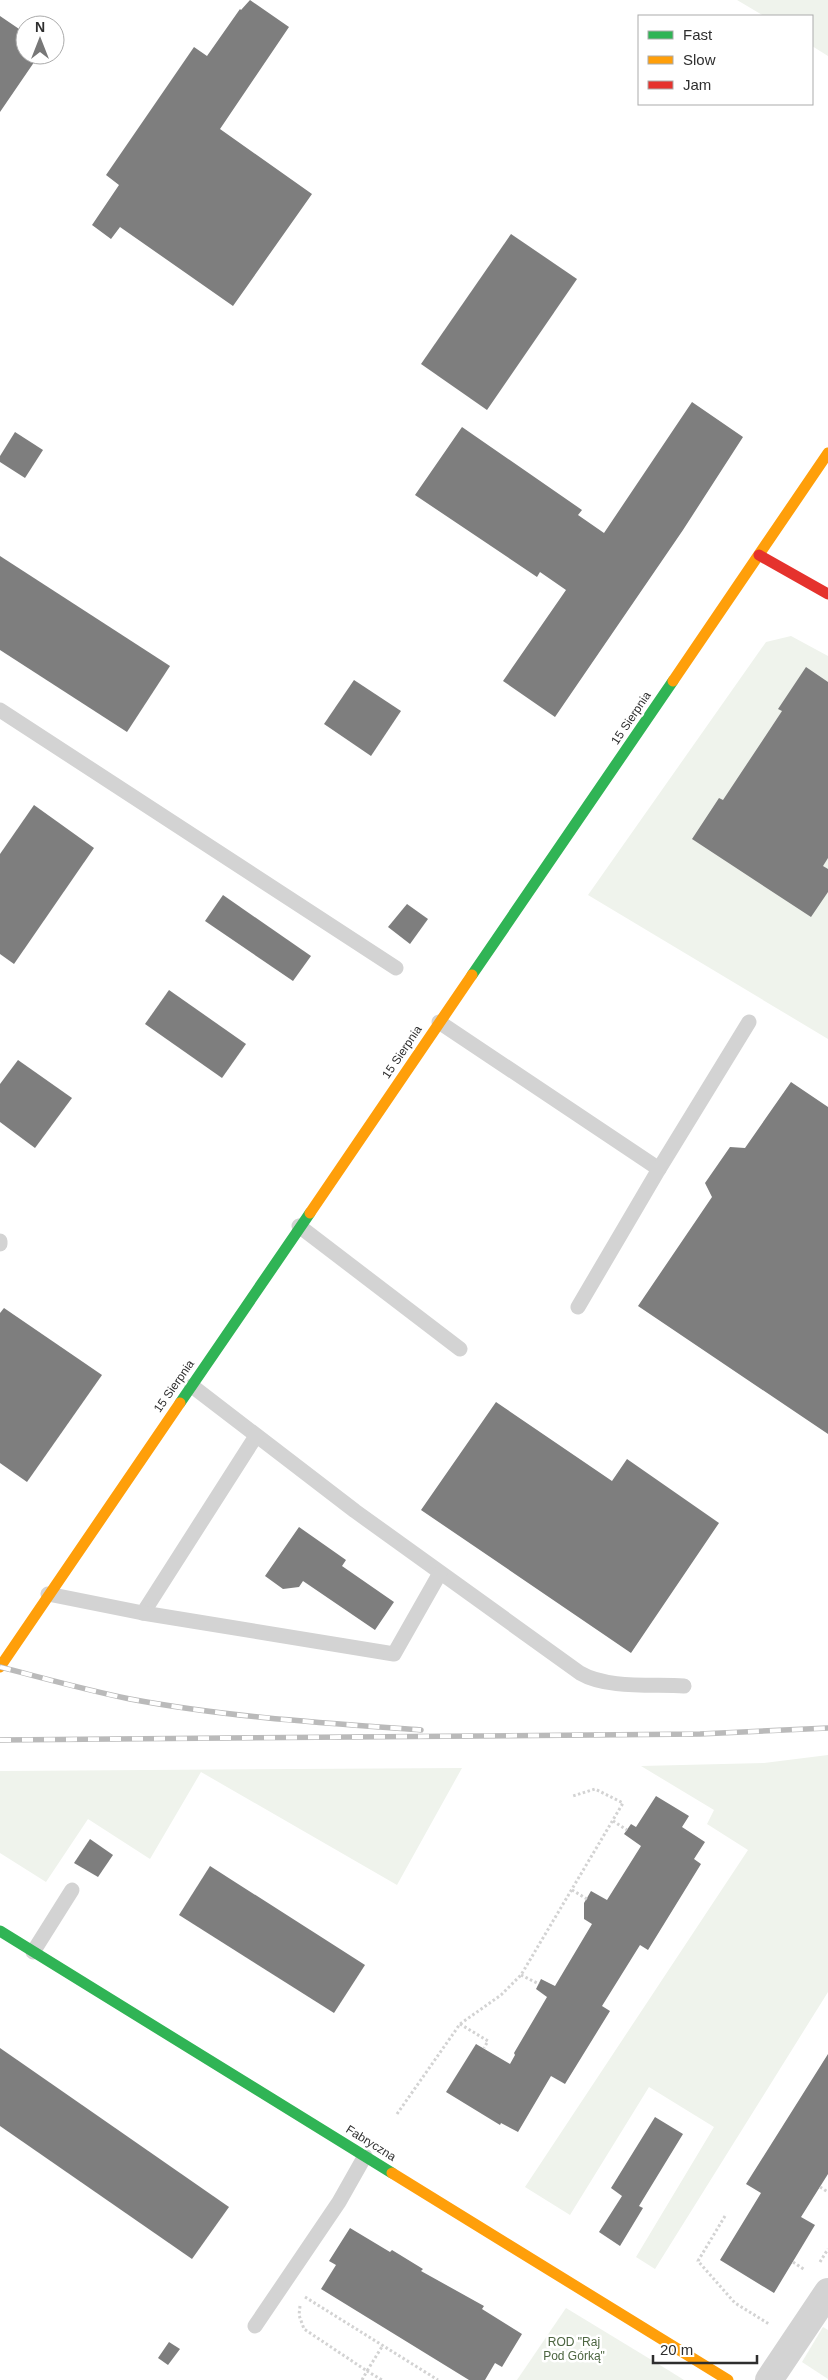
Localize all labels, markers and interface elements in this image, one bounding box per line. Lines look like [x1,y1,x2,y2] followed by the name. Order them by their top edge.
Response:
[15,15,65,65] north arrow
[638,15,813,105] legend
[35,19,45,35] text: N
[683,26,713,43] text: Fast
[683,51,716,68] text: Slow
[683,76,711,93] text: Jam
[608,689,654,747] street label: 15 Sierpnia
[379,1023,425,1081] street label: 15 Sierpnia
[151,1357,197,1415] street label: 15 Sierpnia
[344,2122,399,2164] street label: Fabryczna
[653,2332,757,2364] scale bar
[543,2335,605,2363] park label: ROD "Raj Pod Górką"
[660,2341,693,2358] text: 20 m

